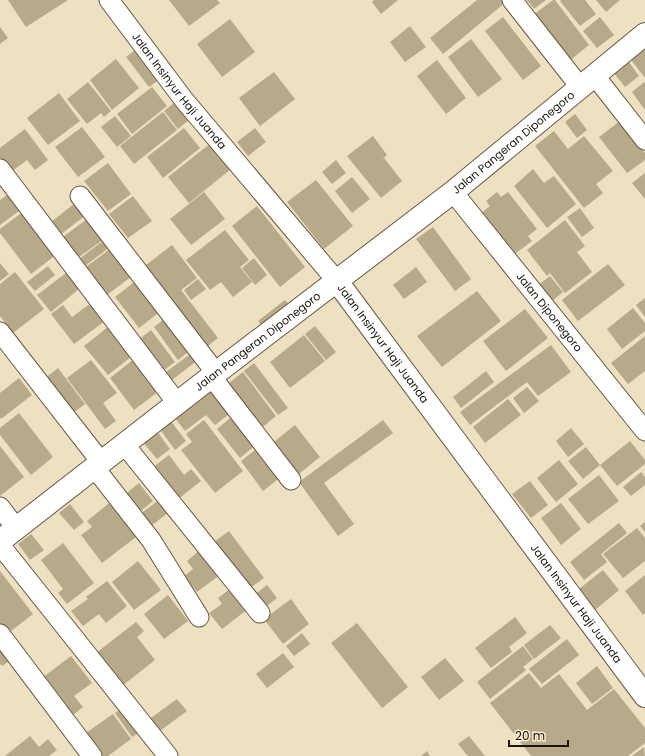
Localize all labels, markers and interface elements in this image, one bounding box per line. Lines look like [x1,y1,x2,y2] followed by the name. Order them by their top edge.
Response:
[128,29,230,153] street label: Jalan Insinyur Haji Juanda
[449,87,578,198] street label: Jalan Pangeran Diponegoro
[513,269,586,355] street label: Jalan Diponegoro
[334,281,433,406] street label: Jalan Insinyur Haji Juanda
[191,288,324,395] street label: Jalan Pangeran Diponegoro
[527,541,626,666] street label: Jalan Insinyur Haji Juanda
[509,722,568,748] scale bar
[515,727,545,744] text: 20 m

